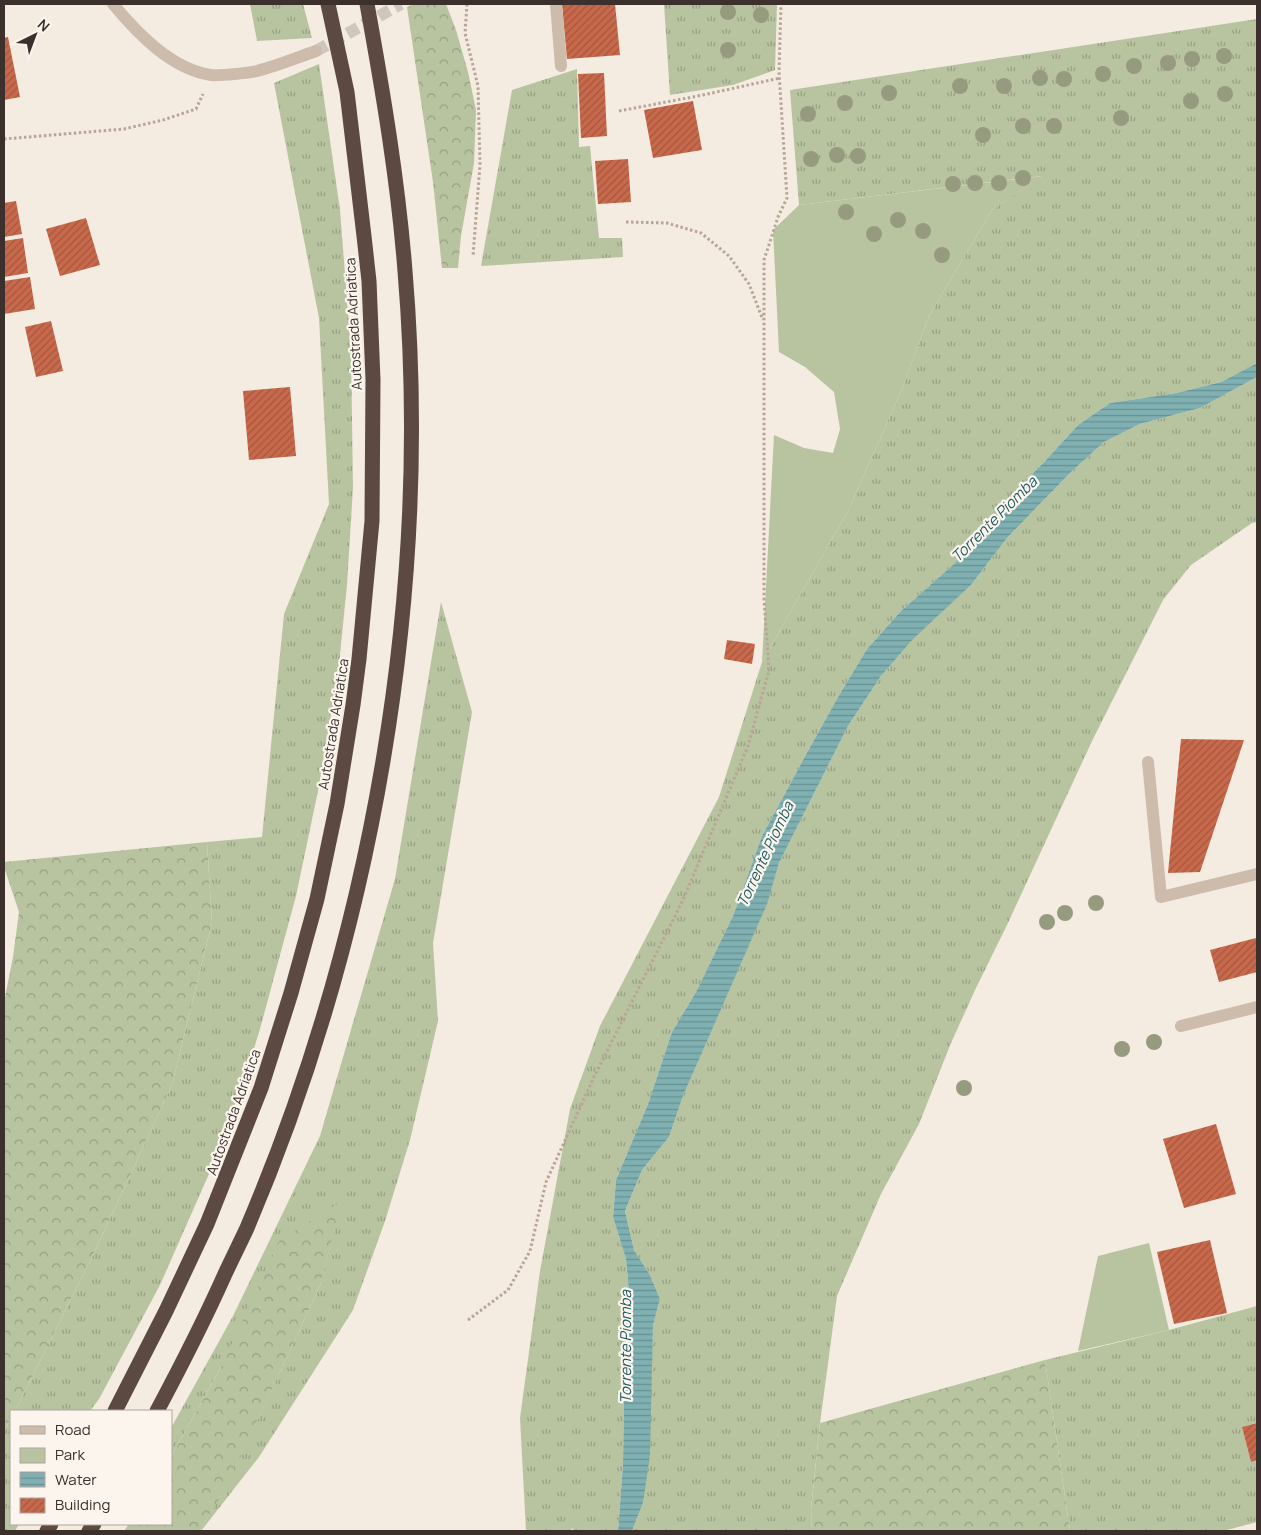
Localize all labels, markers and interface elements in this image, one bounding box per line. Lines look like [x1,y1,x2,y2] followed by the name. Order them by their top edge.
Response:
[10,10,60,60] north arrow
[34,15,54,35] text: N
[340,257,366,391] street label: Autostrada Adriatica
[946,471,1042,567] water label: Torrente Piomba
[313,657,353,791] street label: Autostrada Adriatica
[731,797,799,910] water label: Torrente Piomba
[201,1046,265,1178] street label: Autostrada Adriatica
[615,1290,636,1404] water label: Torrente Piomba
[10,1410,172,1525] legend
[55,1419,91,1440] text: Road
[55,1444,85,1465] text: Park
[55,1469,97,1490] text: Water
[55,1494,110,1515] text: Building

